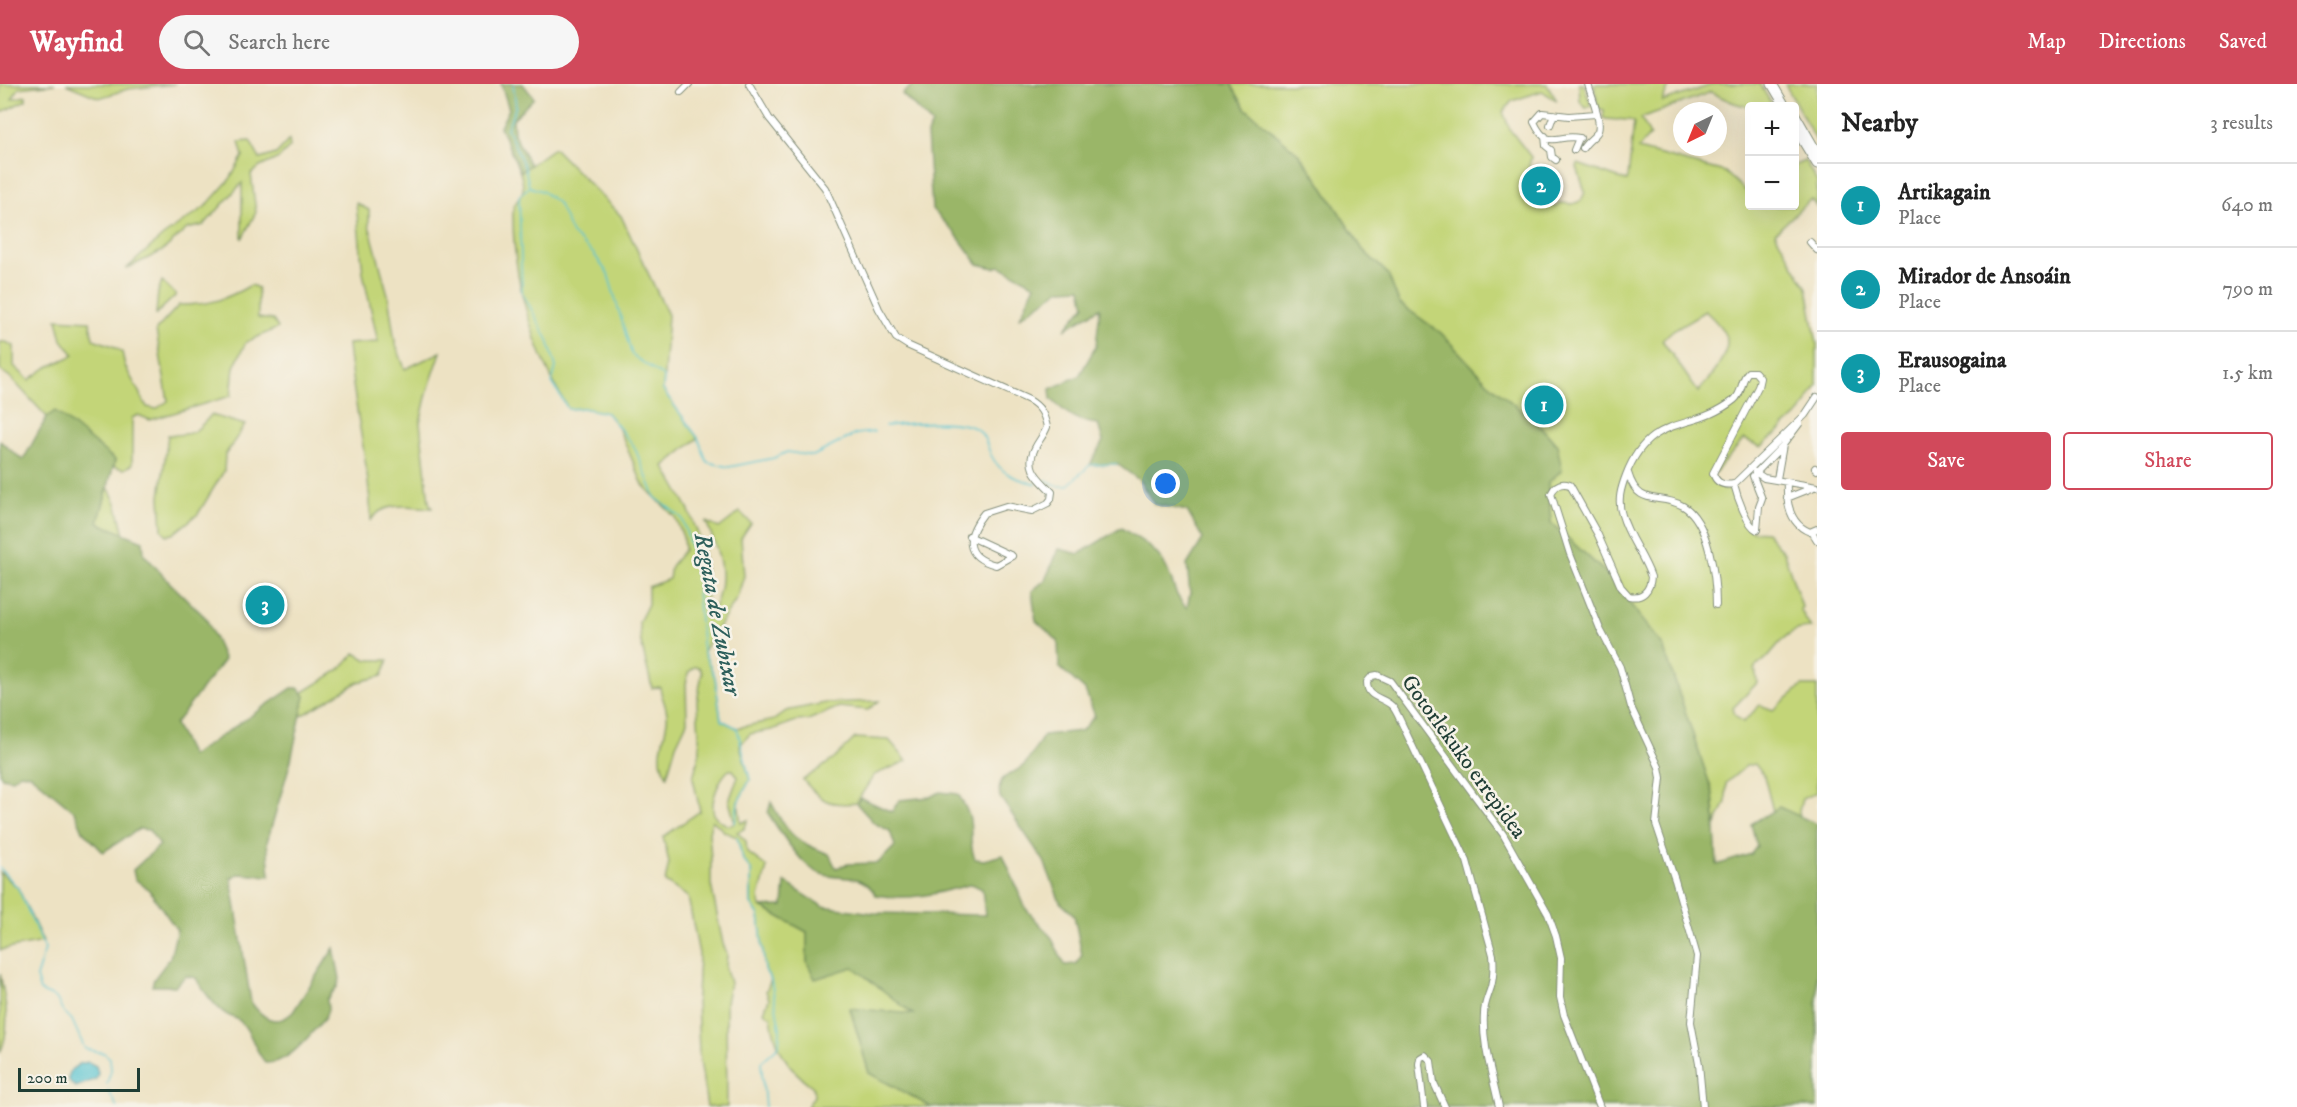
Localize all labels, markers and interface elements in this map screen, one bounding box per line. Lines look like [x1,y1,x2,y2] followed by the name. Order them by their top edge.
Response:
[159,15,579,69] search box
[30,25,123,60] text: Wayfind
[180,26,213,59] icon: search
[228,29,330,56] text: Search here
[2027,29,2066,55] text: Map
[2099,29,2186,55] text: Directions
[2219,29,2267,55] text: Saved
[1673,102,1727,156] north arrow
[1745,102,1799,210] map controls
[1745,102,1799,156] button: +
[1841,107,1918,140] text: Nearby
[2210,111,2273,136] text: 3 results
[1745,156,1799,210] button: −
[1522,164,1560,208] pin: 2
[1898,179,1990,206] text: Artikagain
[1857,193,1864,218] text: 1
[2221,193,2273,218] text: 640 m
[1898,206,1941,231] text: Place
[1898,263,2071,290] text: Mirador de Ansoáin
[1856,277,1865,302] text: 2
[2222,277,2273,302] text: 790 m
[1898,290,1941,315] text: Place
[1898,347,2006,374] text: Erausogaina
[1857,361,1864,386] text: 3
[2222,361,2273,386] text: 1.5 km
[1898,374,1941,399] text: Place
[1524,382,1564,428] pin: 1
[1841,432,2051,490] button: Save
[2063,432,2273,490] button: Share
[1151,469,1180,498] your location
[686,529,748,700] water label: Regata de Zubixar
[246,582,284,628] pin: 3
[1395,670,1533,845] street label: Gotorlekuko errepidea
[18,1065,140,1092] scale bar
[27,1068,68,1088] text: 200 m

